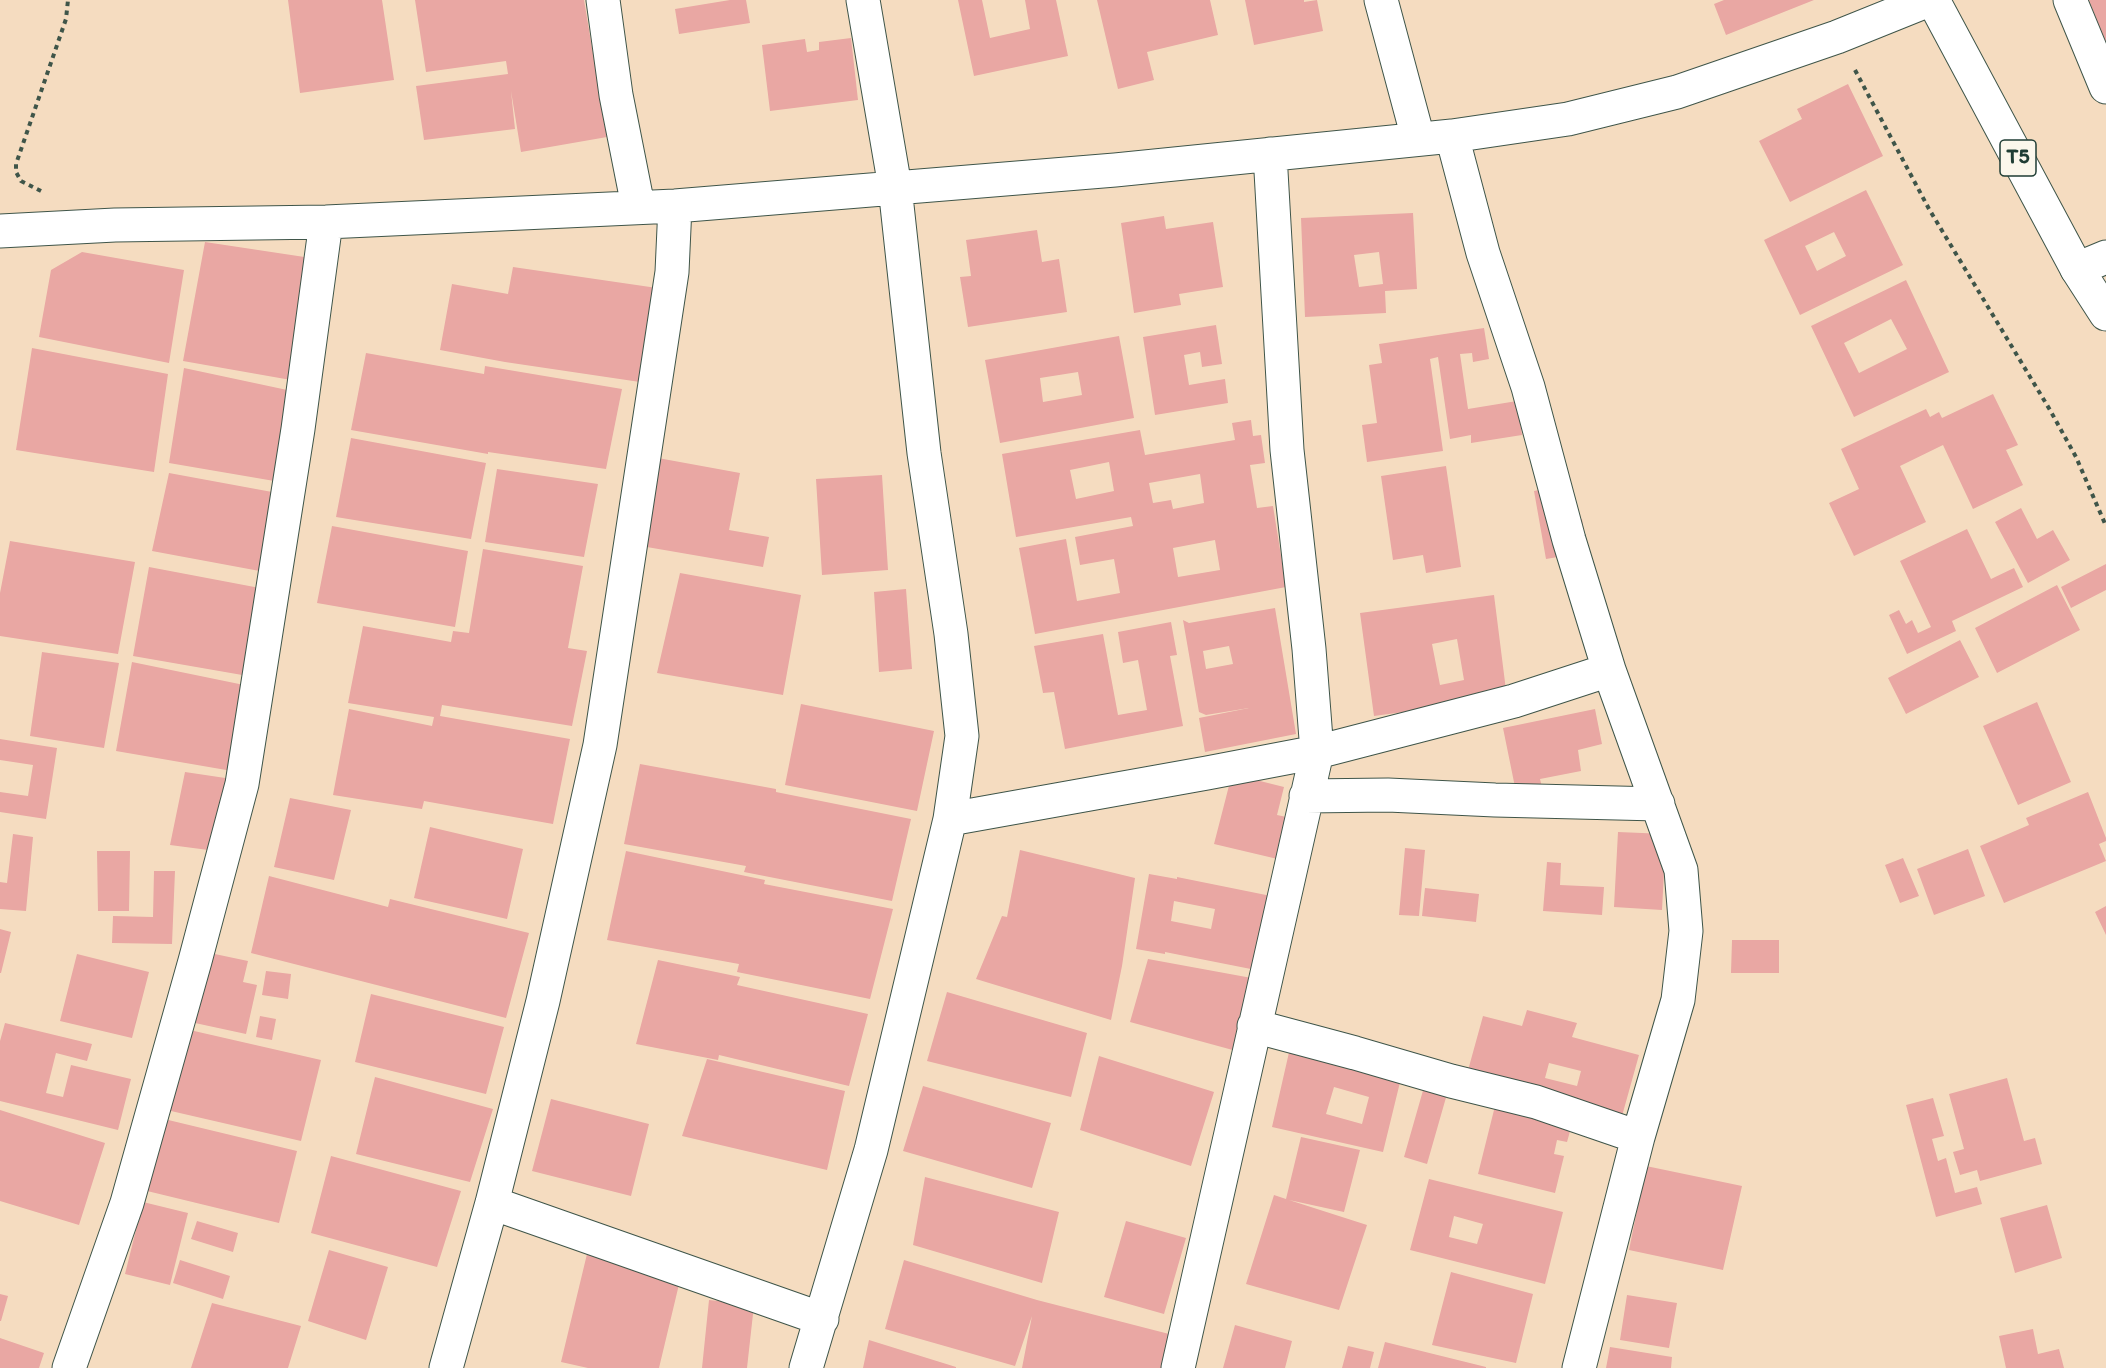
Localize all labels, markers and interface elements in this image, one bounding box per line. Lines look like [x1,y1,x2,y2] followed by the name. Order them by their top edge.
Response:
[2000,140,2036,176] road number: T5

